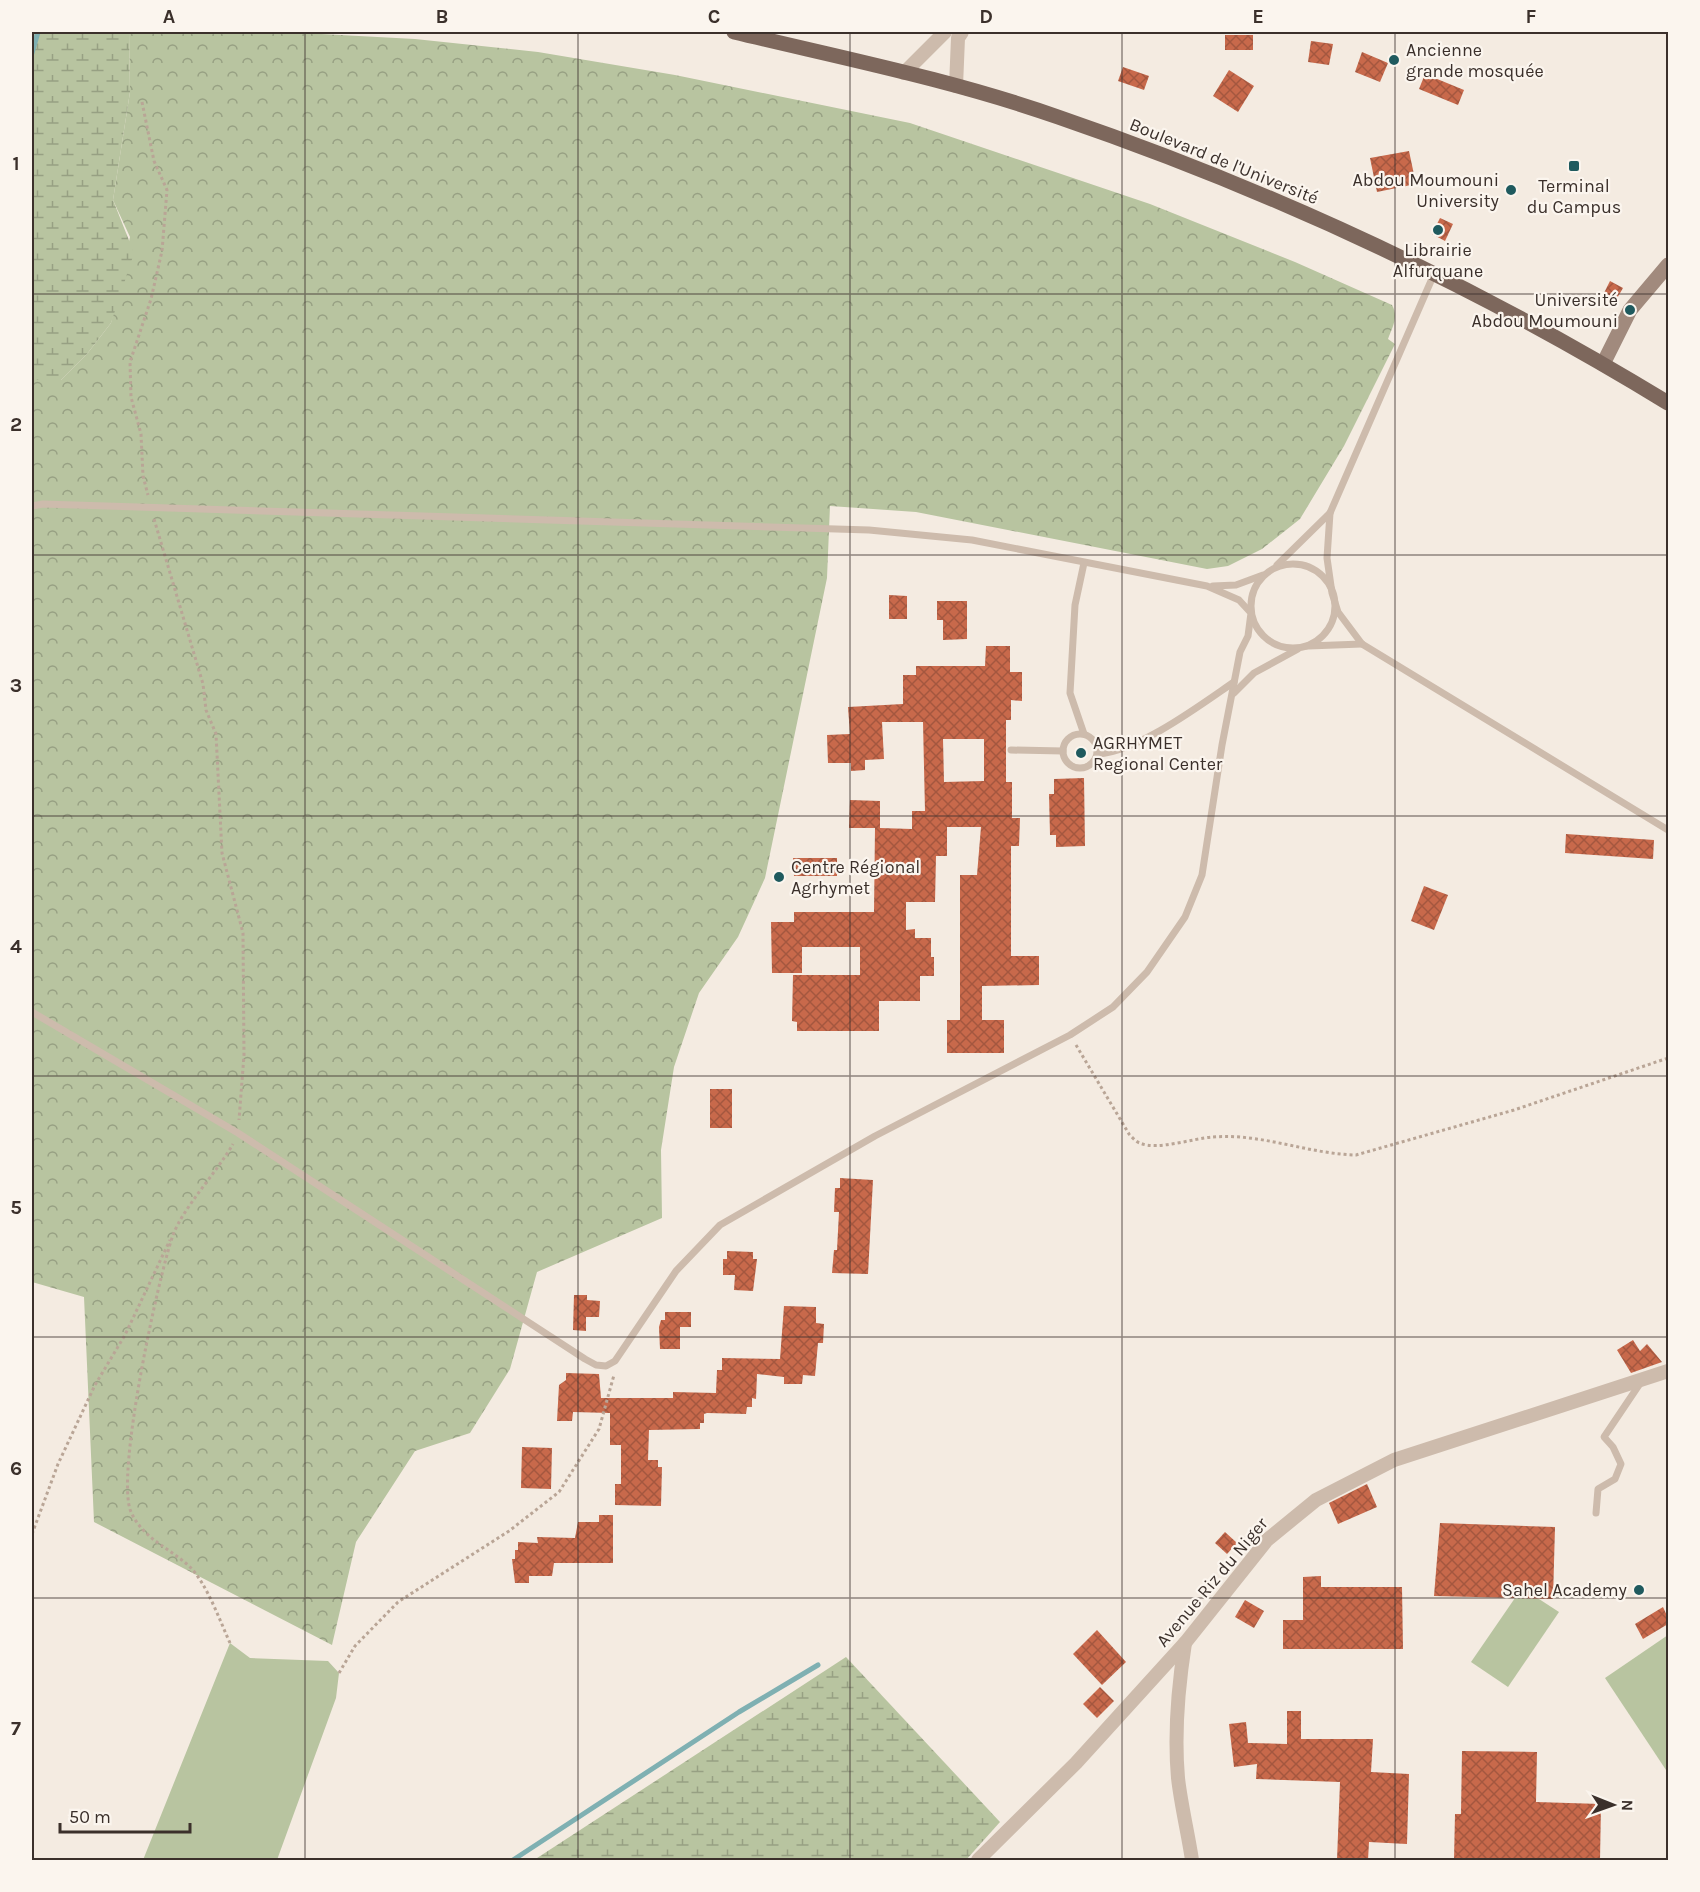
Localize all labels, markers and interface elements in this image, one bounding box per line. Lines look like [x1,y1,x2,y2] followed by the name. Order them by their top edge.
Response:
[163,5,176,28] text: A
[436,5,448,28] text: B
[708,5,720,28] text: C
[979,5,993,28] text: D
[1252,5,1264,28] text: E
[1526,5,1537,28] text: F
[1406,39,1544,82] place label: Ancienne grande mosquée
[1387,53,1401,67] marker: Ancienne grande mosquée
[1126,113,1322,209] street label: Boulevard de l'Université
[12,152,20,175] text: 1
[1567,159,1581,173] marker: Terminal du Campus
[1353,169,1500,212] place label: Abdou Moumouni University
[1527,175,1621,218] place label: Terminal du Campus
[1504,183,1518,197] marker: Abdou Moumouni University
[1431,223,1445,237] marker: Librairie Alfurquane
[1393,239,1483,282] place label: Librairie Alfurquane
[1472,289,1618,332] place label: Université Abdou Moumouni
[1623,303,1637,317] marker: Université Abdou Moumouni
[10,413,22,436] text: 2
[10,674,22,697] text: 3
[1093,732,1223,775] place label: AGRHYMET Regional Center
[1074,746,1088,760] marker: AGRHYMET Regional Center
[791,856,920,899] place label: Centre Régional Agrhymet
[772,870,786,884] marker: Centre Régional Agrhymet
[10,935,22,958] text: 4
[10,1196,22,1219] text: 5
[10,1457,22,1480] text: 6
[1151,1512,1273,1651] street label: Avenue Riz du Niger
[1502,1579,1628,1601] place label: Sahel Academy
[1632,1583,1646,1597] marker: Sahel Academy
[11,1717,21,1740] text: 7
[1583,1775,1643,1835] north arrow
[60,1796,190,1834] scale bar
[1618,1799,1637,1811] text: N
[69,1806,111,1828] text: 50 m

